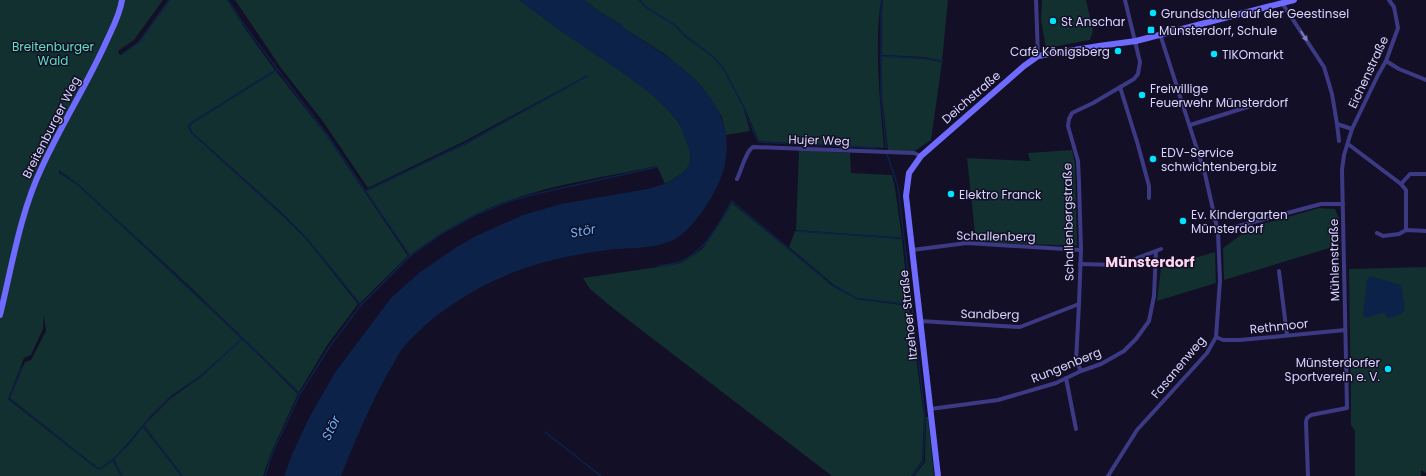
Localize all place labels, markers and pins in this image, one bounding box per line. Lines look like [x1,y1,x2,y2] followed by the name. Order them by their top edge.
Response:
[1161,5,1349,22] place label: Grundschule auf der Geestinsel
[1148,8,1158,18] marker: Grundschule auf der Geestinsel
[1061,13,1126,30] place label: St Anschar
[1048,16,1058,26] marker: St Anschar
[1159,22,1277,39] place label: Münsterdorf, Schule
[1146,25,1156,35] marker: Münsterdorf, Schule
[1010,43,1110,60] place label: Café Königsberg
[1113,46,1123,56] marker: Café Königsberg
[1222,46,1284,63] place label: TIKOmarkt
[1209,49,1219,59] marker: TIKOmarkt
[1150,80,1288,111] place label: Freiwillige Feuerwehr Münsterdorf
[1137,90,1147,100] marker: Freiwillige Feuerwehr Münsterdorf
[1161,144,1277,175] place label: EDV-Service schwichtenberg.biz
[1148,154,1158,164] marker: EDV-Service schwichtenberg.biz
[959,186,1042,203] place label: Elektro Franck
[946,189,956,199] marker: Elektro Franck
[1191,206,1288,237] place label: Ev. Kindergarten Münsterdorf
[1178,216,1188,226] marker: Ev. Kindergarten Münsterdorf
[1285,354,1381,385] place label: Münsterdorfer Sportverein e. V.
[1383,364,1393,374] marker: Münsterdorfer Sportverein e. V.

